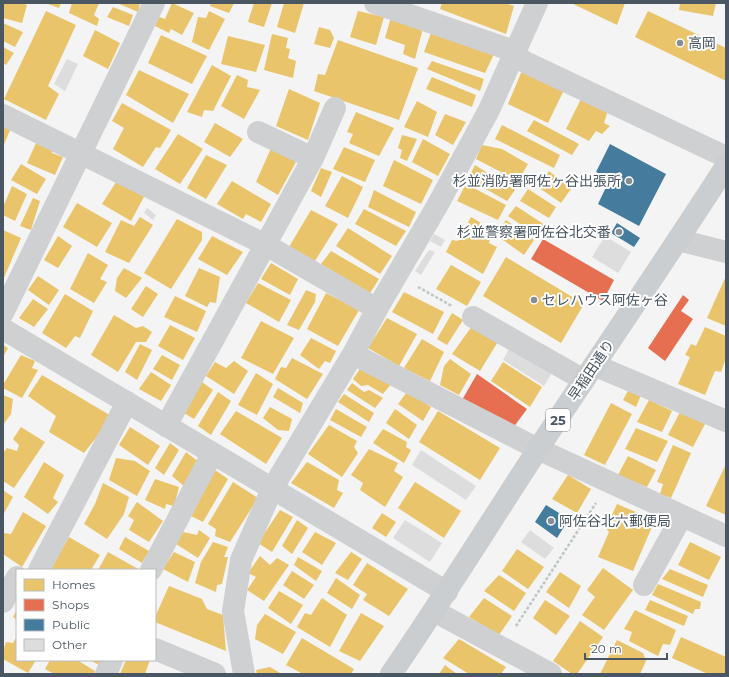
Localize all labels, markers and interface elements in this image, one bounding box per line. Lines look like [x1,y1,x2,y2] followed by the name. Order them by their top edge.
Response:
[688,34,716,52] place label: 高岡
[675,38,685,48] marker: 高岡
[453,172,621,190] place label: 杉並消防署阿佐ヶ谷出張所
[624,176,634,186] marker: 杉並消防署阿佐ヶ谷出張所
[457,223,611,241] place label: 杉並警察署阿佐谷北交番
[614,227,624,237] marker: 杉並警察署阿佐谷北交番
[542,291,668,309] place label: セレハウス阿佐ヶ谷
[529,295,539,305] marker: セレハウス阿佐ヶ谷
[564,336,618,404] street label: 早稲田通り
[546,409,570,431] road number: 25
[559,512,671,530] place label: 阿佐谷北六郵便局
[546,516,556,526] marker: 阿佐谷北六郵便局
[16,569,156,661] legend
[52,577,95,592] text: Homes
[52,597,89,612] text: Shops
[52,617,90,632] text: Public
[585,635,667,661] scale bar
[52,637,87,652] text: Other
[591,641,622,656] text: 20 m

